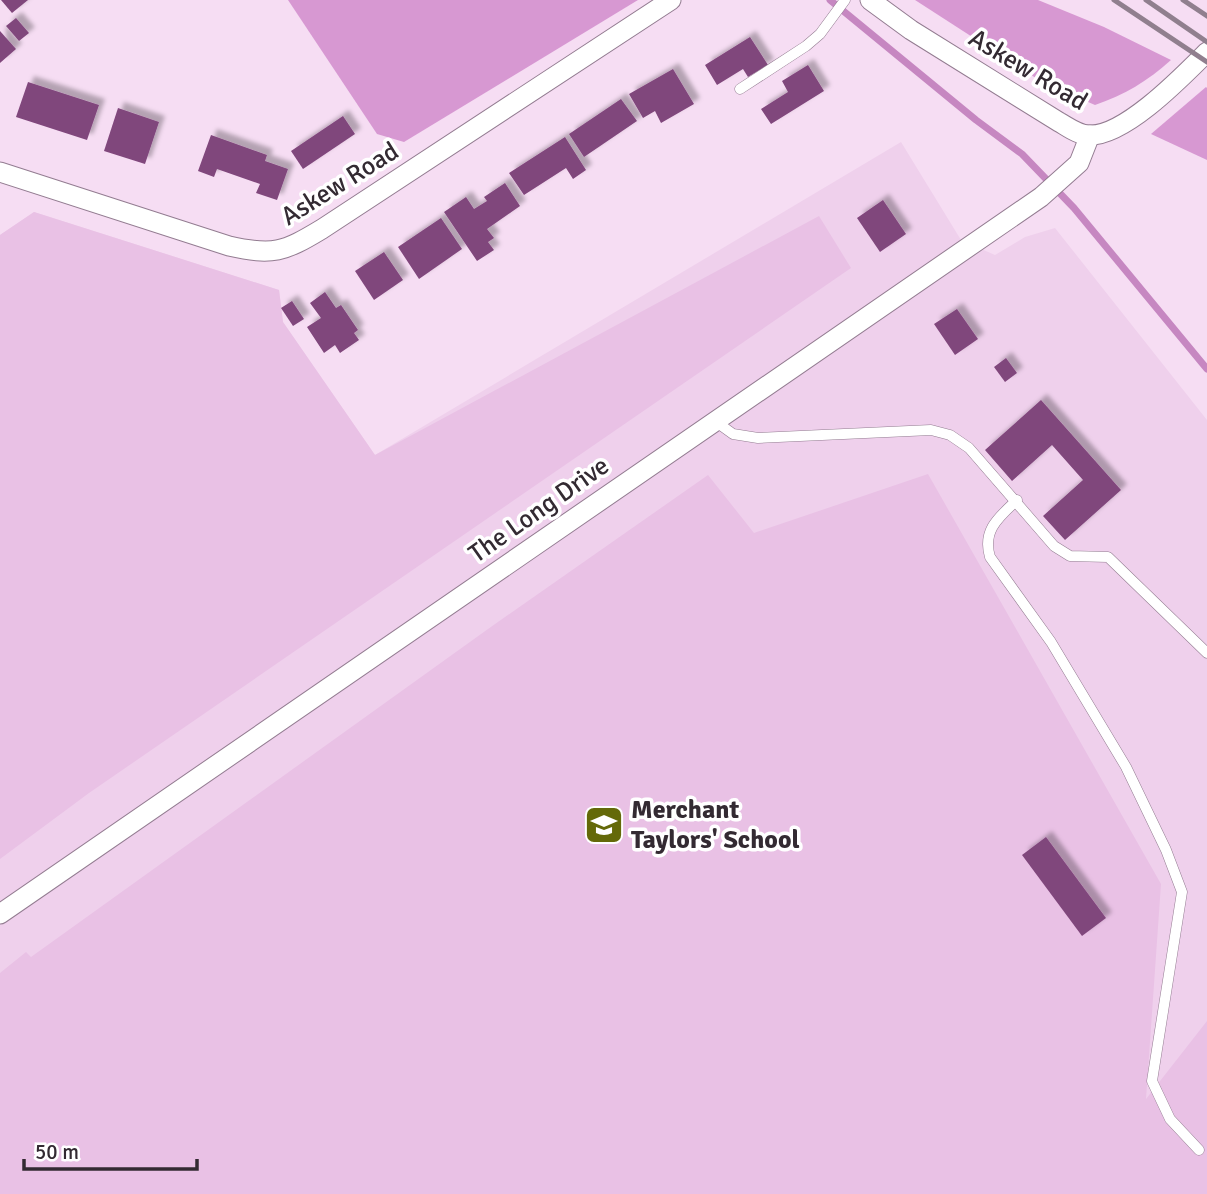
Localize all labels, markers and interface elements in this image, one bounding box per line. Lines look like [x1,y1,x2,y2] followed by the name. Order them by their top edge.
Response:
[963,22,1093,118] street label: Askew Road
[275,135,405,233] street label: Askew Road
[463,450,615,570] street label: The Long Drive
[631,794,800,856] place label: Merchant Taylors' School
[583,804,625,846] school or university icon: Merchant Taylors' School
[24,1128,198,1172] scale bar
[35,1139,79,1165] text: 50 m

